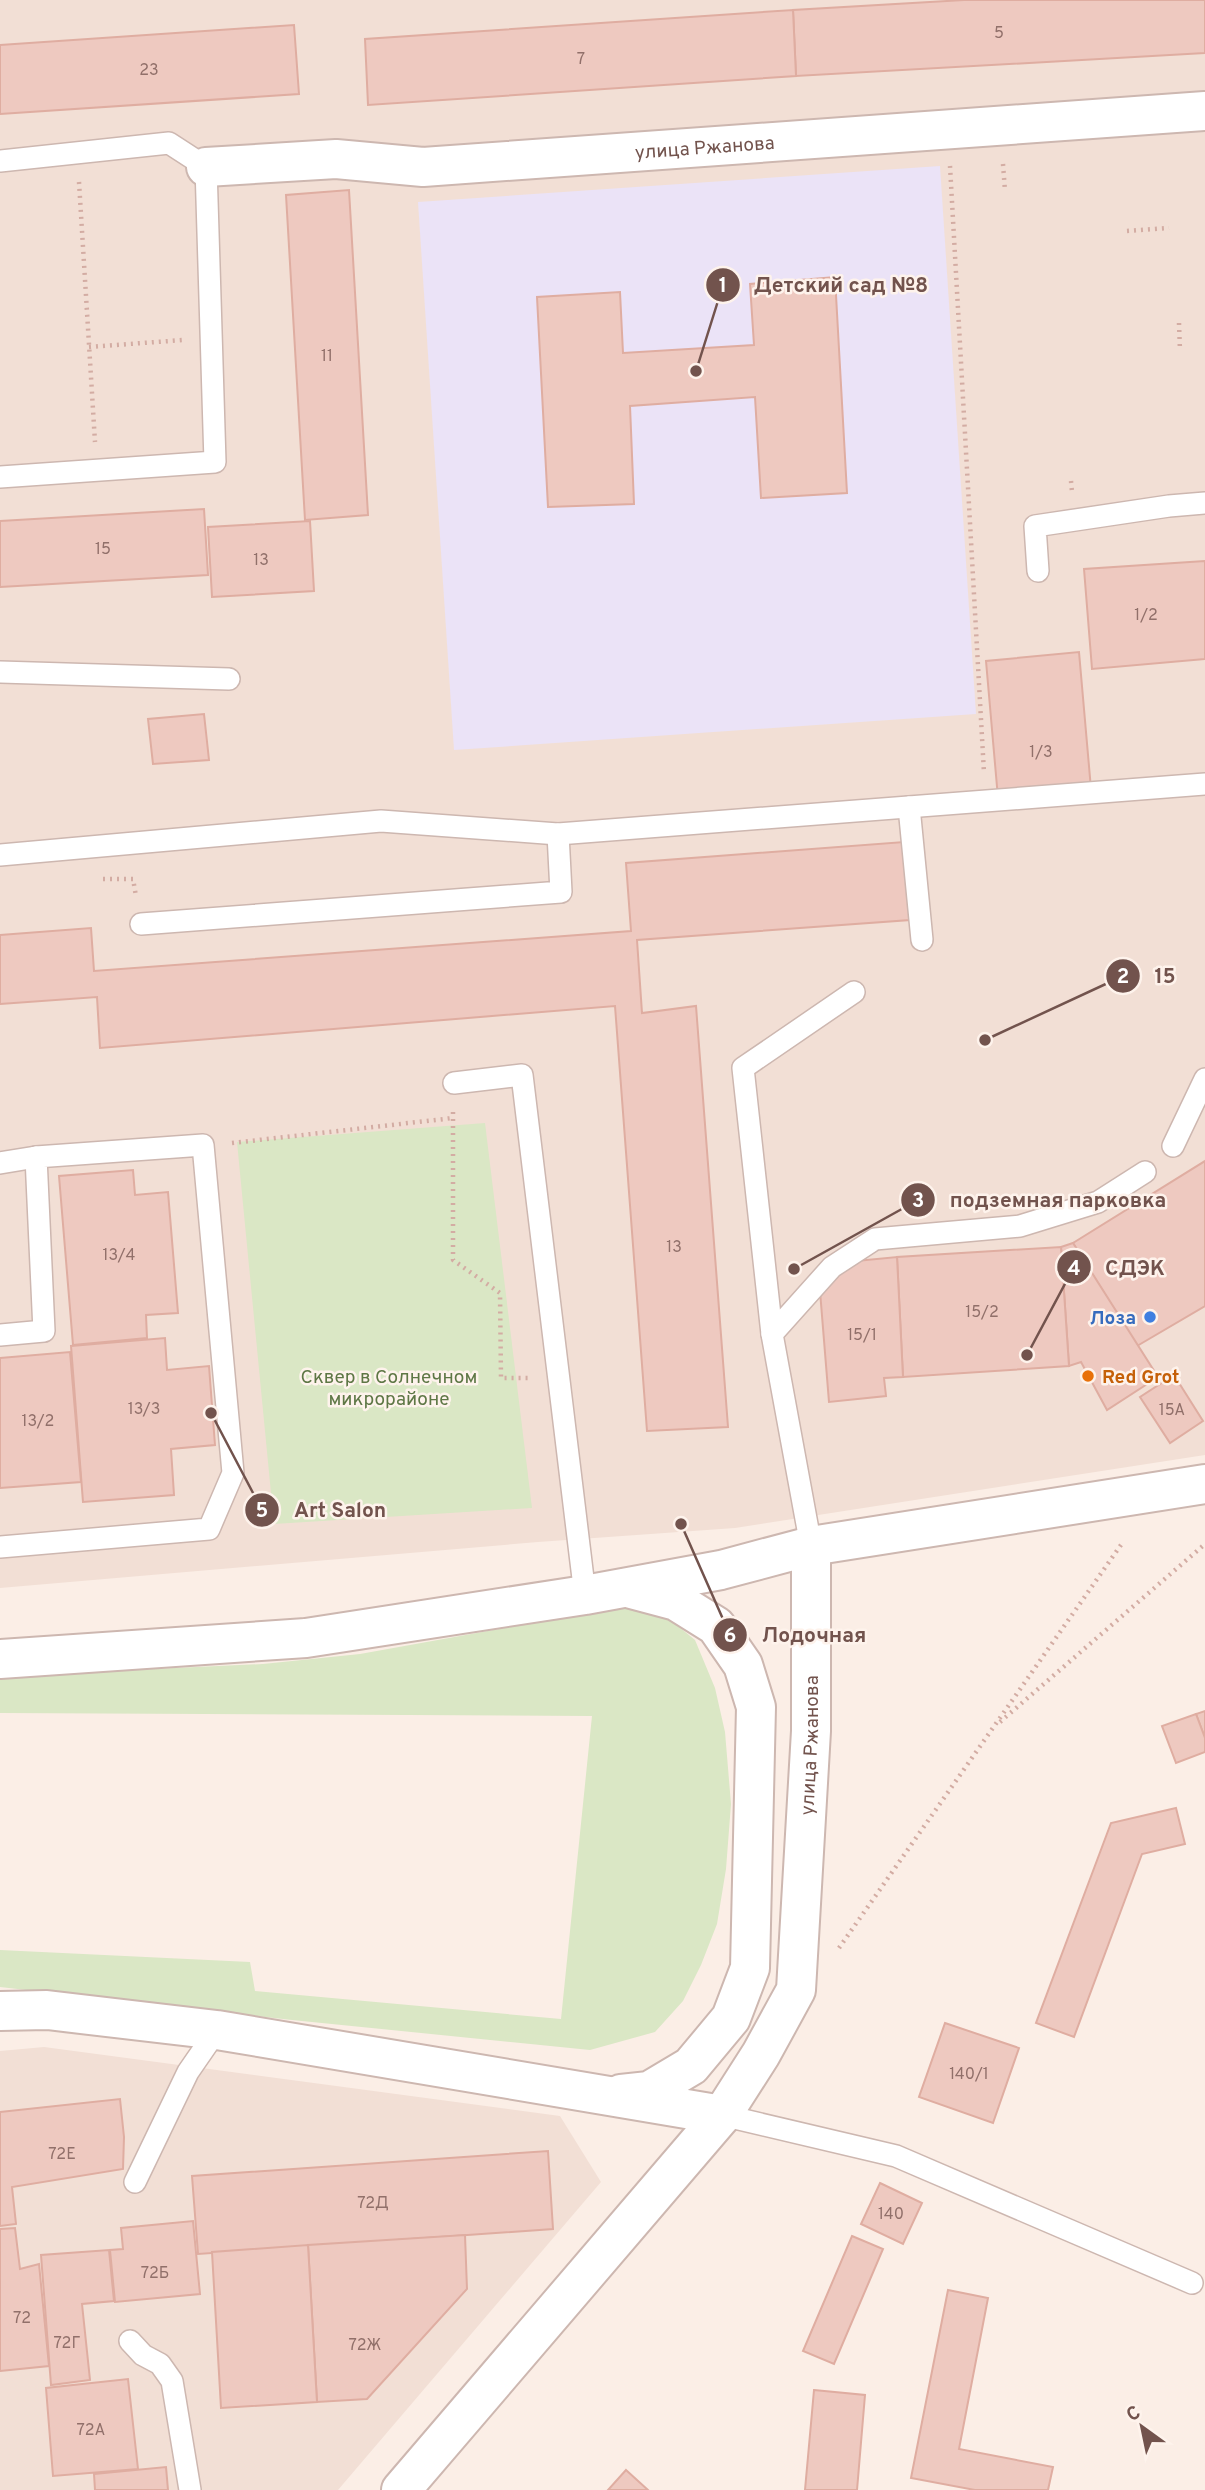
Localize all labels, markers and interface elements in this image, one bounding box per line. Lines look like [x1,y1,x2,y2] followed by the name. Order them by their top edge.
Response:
[994,24,1004,44] house number: 5
[577,50,585,70] house number: 7
[139,61,159,81] house number: 23
[634,132,776,166] street label: улица Ржанова
[705,264,943,306] callout: Детский сад №8
[719,273,727,300] text: 1
[754,273,928,300] text: Детский сад №8
[321,347,333,367] house number: 11
[95,540,111,560] house number: 15
[253,551,269,571] house number: 13
[1134,606,1158,626] house number: 1/2
[1029,743,1053,763] house number: 1/3
[1105,955,1189,997] callout: 15
[1117,964,1129,991] text: 2
[1154,964,1176,991] text: 15
[900,1179,1180,1221] callout: подземная парковка
[912,1188,924,1215] text: 3
[950,1188,1166,1215] text: подземная парковка
[666,1238,682,1258] house number: 13
[103,1246,136,1266] house number: 13/4
[1056,1246,1179,1288] callout: СДЭК
[1067,1256,1081,1283] text: 4
[1105,1256,1165,1283] text: СДЭК
[965,1303,999,1323] house number: 15/2
[1090,1307,1136,1331] place label: Лоза
[1142,1309,1158,1325] marker: Лоза
[847,1326,877,1346] house number: 15/1
[301,1366,477,1412] park label: Сквер в Солнечном микрорайоне
[1102,1366,1180,1390] place label: Red Grot
[1080,1368,1096,1384] marker: Red Grot
[128,1400,160,1420] house number: 13/3
[1159,1401,1185,1421] house number: 15А
[22,1412,54,1432] house number: 13/2
[245,1489,400,1531] callout: Art Salon
[256,1498,268,1525] text: 5
[294,1498,386,1525] text: Art Salon
[712,1614,880,1656] callout: Лодочная
[724,1623,736,1650] text: 6
[762,1623,866,1650] text: Лодочная
[796,1675,825,1816] street label: улица Ржанова
[949,2065,989,2085] house number: 140/1
[48,2145,76,2165] house number: 72Е
[357,2194,389,2214] house number: 72Д
[878,2205,904,2225] house number: 140
[141,2264,169,2284] house number: 72Б
[13,2309,31,2329] house number: 72
[53,2334,81,2354] house number: 72Г
[349,2336,381,2356] house number: 72Ж
[1107,2392,1177,2462] north arrow
[1122,2401,1145,2428] text: С
[77,2421,106,2441] house number: 72А

